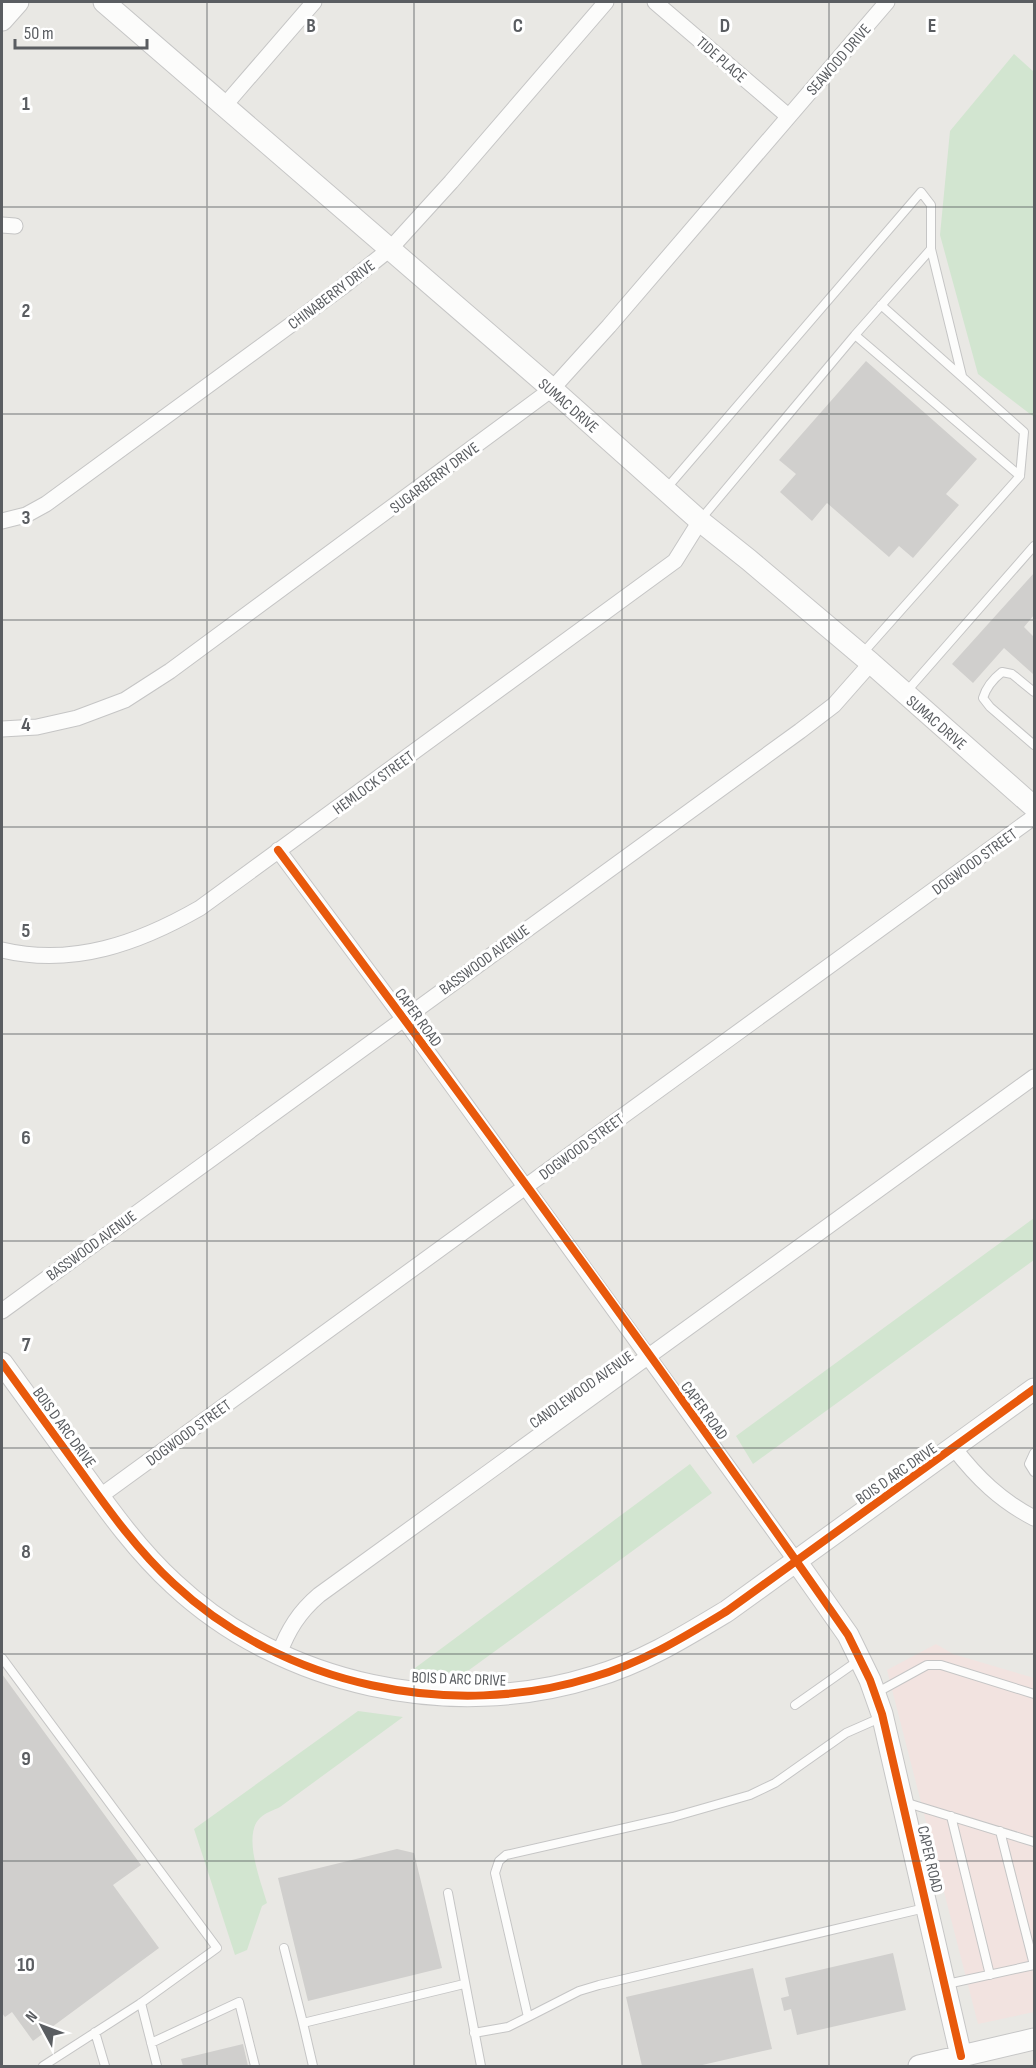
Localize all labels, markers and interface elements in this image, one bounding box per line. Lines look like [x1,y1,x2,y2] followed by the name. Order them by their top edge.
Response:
[15,12,147,50] scale bar
[306,14,316,38] text: B
[513,14,523,38] text: C
[720,14,730,38] text: D
[928,14,936,38] text: E
[803,20,875,100] street label: SEAWOOD DRIVE
[24,23,54,44] text: 50 m
[692,33,750,87] street label: TIDE PLACE
[22,92,30,116] text: 1
[285,256,379,334] street label: CHINABERRY DRIVE
[22,299,30,323] text: 2
[534,375,602,437] street label: SUMAC DRIVE
[387,438,483,518] street label: SUGARBERRY DRIVE
[22,506,31,530] text: 3
[902,692,970,754] street label: SUMAC DRIVE
[21,713,31,737] text: 4
[330,747,419,819] street label: HEMLOCK STREET
[929,825,1022,899] street label: DOGWOOD STREET
[22,919,31,943] text: 5
[436,921,534,999] street label: BASSWOOD AVENUE
[390,985,445,1051] street label: CAPER ROAD
[536,1110,629,1184] street label: DOGWOOD STREET
[21,1126,31,1150] text: 6
[43,1207,141,1285] street label: BASSWOOD AVENUE
[22,1333,31,1357] text: 7
[526,1347,637,1433] street label: CANDLEWOOD AVENUE
[676,1378,731,1444] street label: CAPER ROAD
[28,1384,99,1472] street label: BOIS D ARC DRIVE
[143,1396,236,1470] street label: DOGWOOD STREET
[853,1439,941,1509] street label: BOIS D ARC DRIVE
[21,1540,31,1564] text: 8
[411,1668,507,1691] street label: BOIS D ARC DRIVE
[21,1747,31,1771] text: 9
[913,1824,946,1895] street label: CAPER ROAD
[17,1953,35,1977] text: 10
[12,1996,72,2056] north arrow
[22,2008,42,2027] text: N

